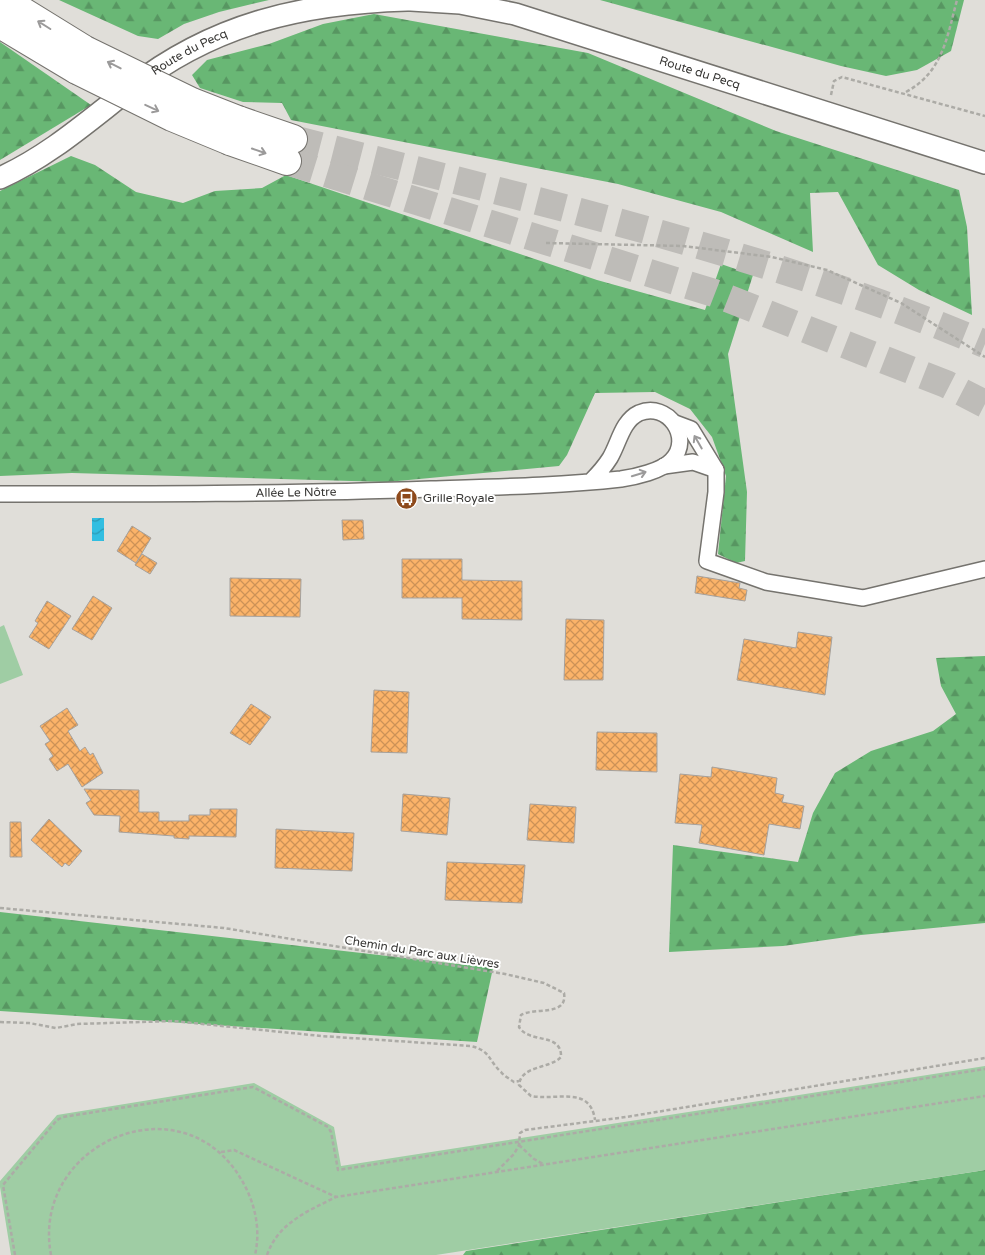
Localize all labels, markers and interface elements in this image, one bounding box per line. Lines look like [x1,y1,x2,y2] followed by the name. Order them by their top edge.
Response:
[38,20,52,30] one-way arrow
[149,26,229,78] street label: Route du Pecq
[657,53,742,92] street label: Route du Pecq
[106,60,121,70] one-way arrow
[144,103,159,113] one-way arrow
[250,147,266,156] one-way arrow
[693,436,703,450] one-way arrow
[631,469,647,478] one-way arrow
[255,485,337,500] street label: Allée Le Nôtre
[395,486,419,510] bus stop icon: Grille Royale
[423,491,494,505] place label: Grille Royale
[344,933,501,971] street label: Chemin du Parc aux Lièvres

